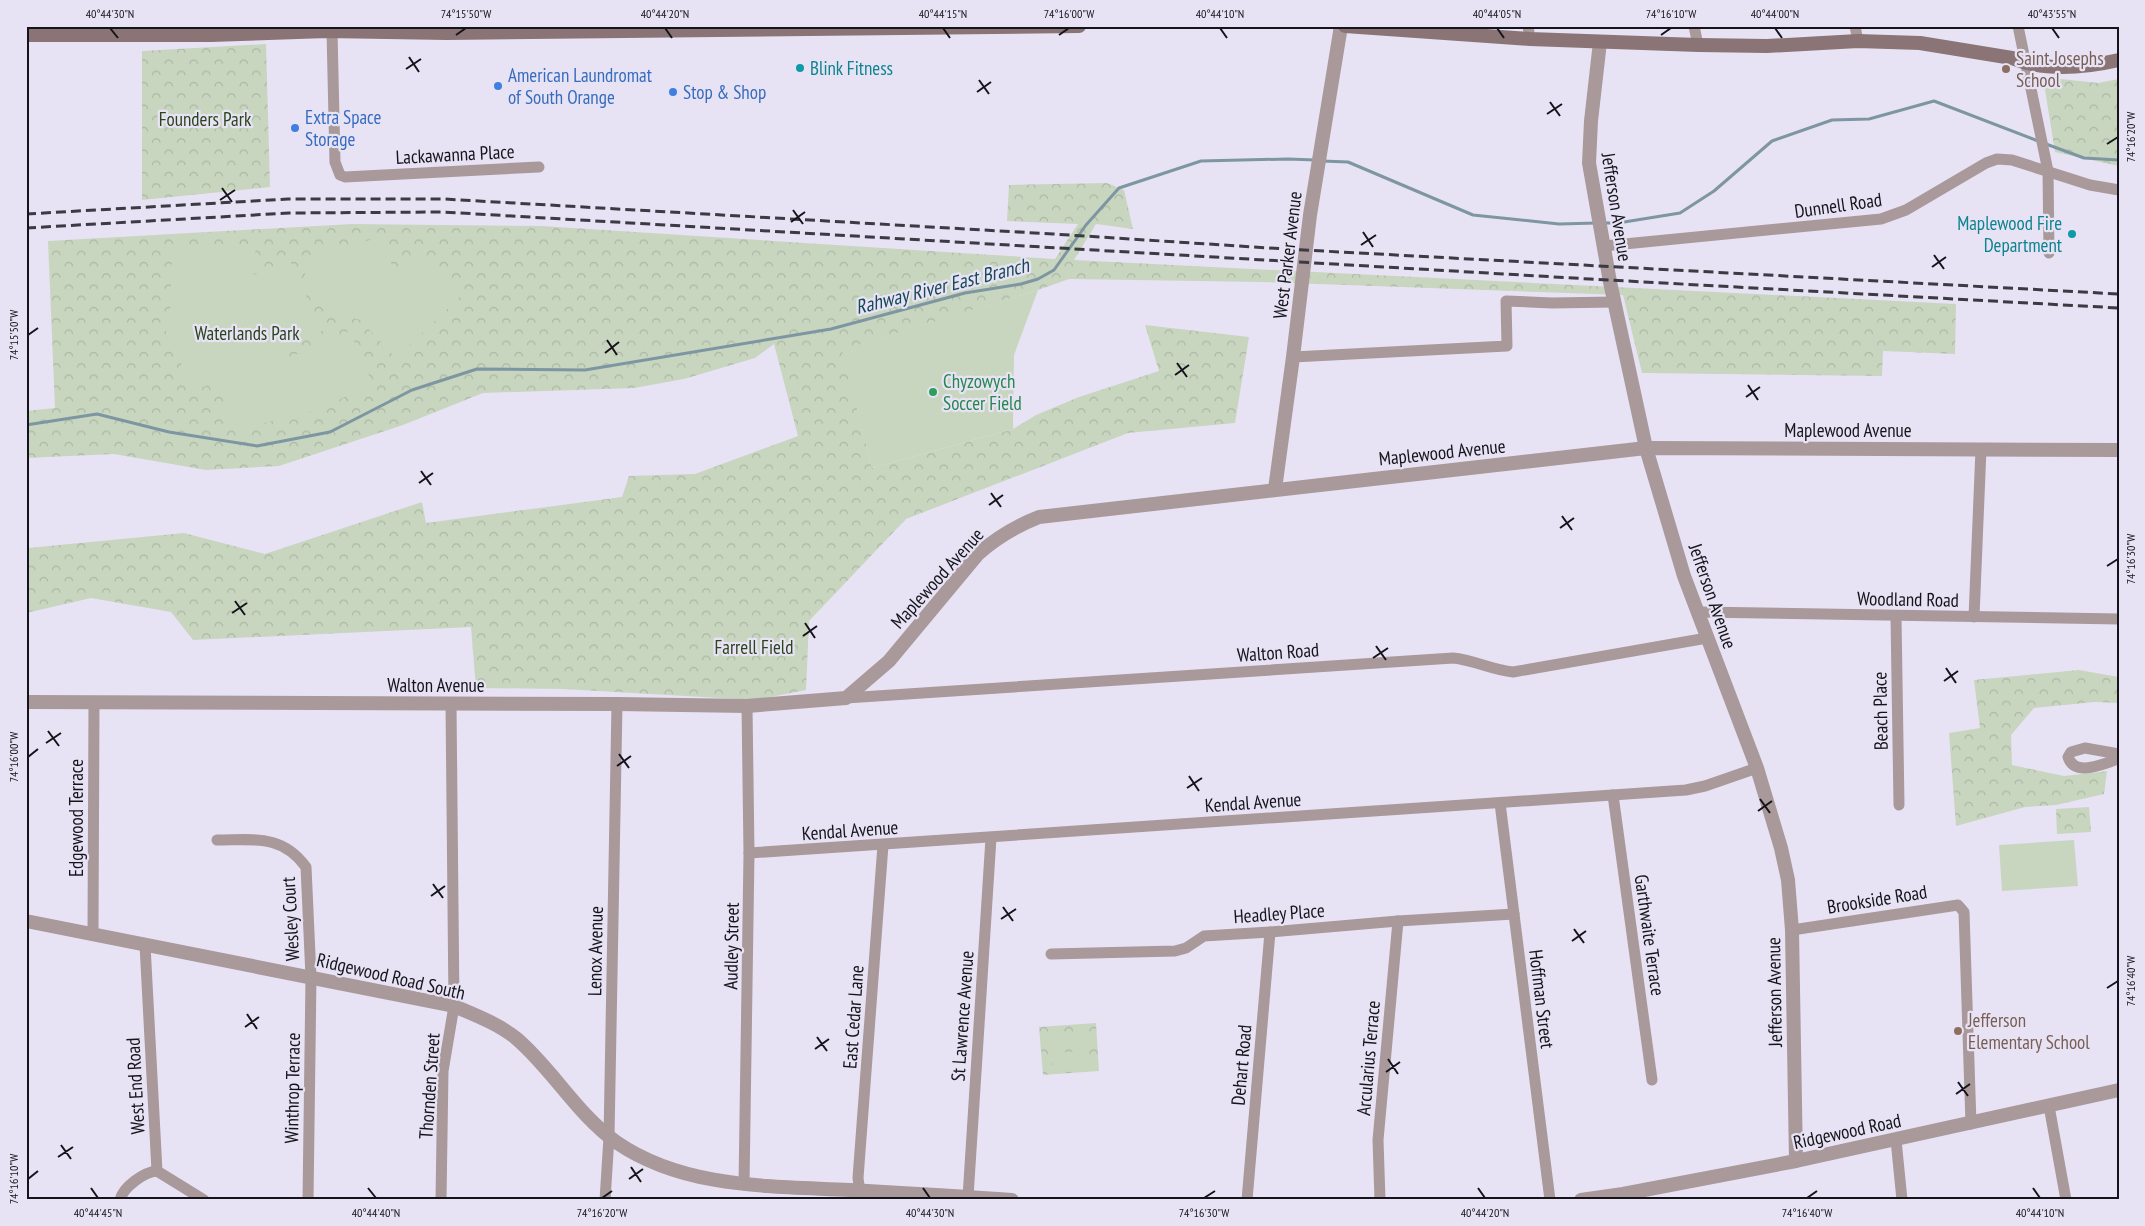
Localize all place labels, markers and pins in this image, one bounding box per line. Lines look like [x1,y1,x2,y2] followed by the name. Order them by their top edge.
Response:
[2016,46,2104,92] place label: Saint Josephs School
[810,56,893,80] place label: Blink Fitness
[794,62,806,74] marker: Blink Fitness
[508,63,653,109] place label: American Laundromat of South Orange
[2000,63,2012,75] marker: Saint Josephs School
[492,80,504,92] marker: American Laundromat of South Orange
[683,80,766,104] place label: Stop & Shop
[667,86,679,98] marker: Stop & Shop
[305,105,381,151] place label: Extra Space Storage
[289,122,301,134] marker: Extra Space Storage
[1957,211,2063,257] place label: Maplewood Fire Department
[2066,228,2078,240] marker: Maplewood Fire Department
[943,369,1022,415] place label: Chyzowych Soccer Field
[927,386,939,398] marker: Chyzowych Soccer Field
[1967,1008,2090,1054] place label: Jefferson Elementary School
[1952,1025,1964,1037] marker: Jefferson Elementary School

